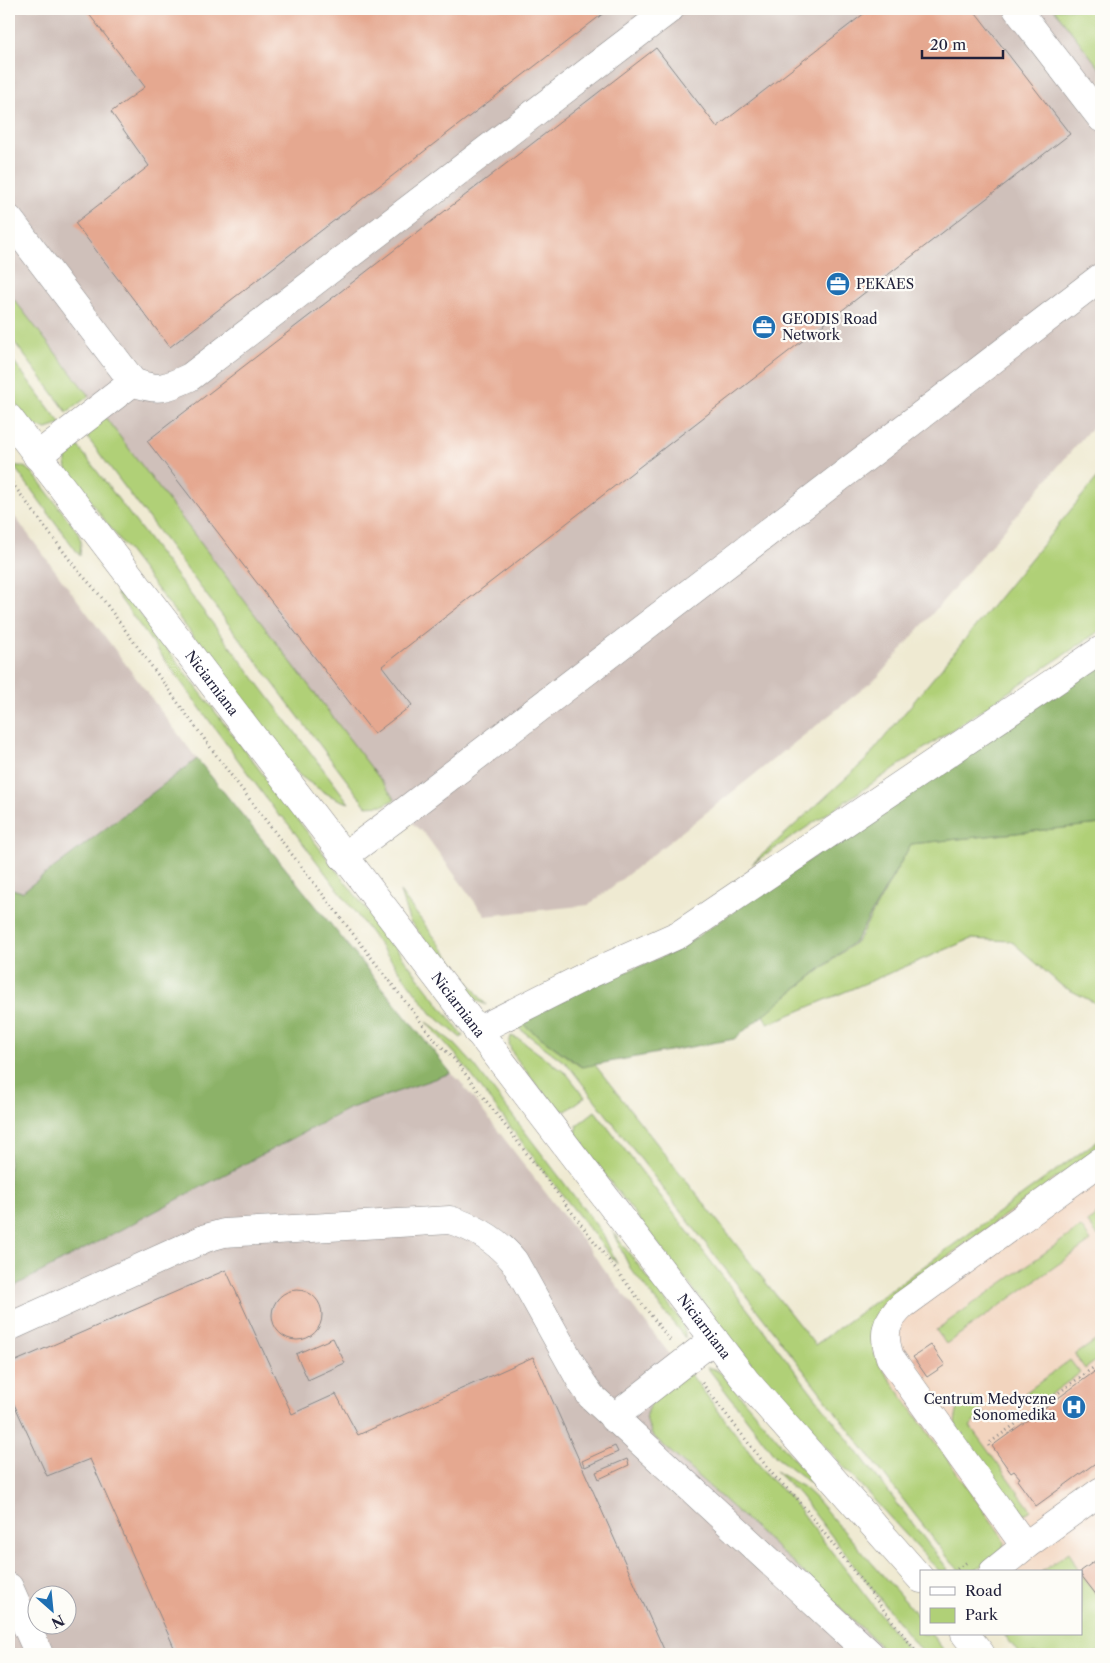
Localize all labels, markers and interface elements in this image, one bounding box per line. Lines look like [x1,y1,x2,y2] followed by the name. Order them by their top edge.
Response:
[922,28,1004,60] scale bar
[930,35,966,54] text: 20 m
[825,271,851,297] office icon: PEKAES
[856,275,914,293] place label: PEKAES
[782,310,878,344] place label: GEODIS Road Network
[751,314,777,340] office icon: GEODIS Road Network
[181,647,243,720] street label: Niciarniana
[428,969,489,1041] street label: Niciarniana
[674,1290,735,1363] street label: Niciarniana
[924,1390,1057,1424] place label: Centrum Medyczne Sonomedika
[1061,1394,1087,1420] hospital icon: Centrum Medyczne Sonomedika
[920,1570,1082,1636] legend
[965,1581,1002,1600] text: Road
[28,1586,78,1636] north arrow
[965,1605,999,1624] text: Park
[48,1611,67,1632] text: N

